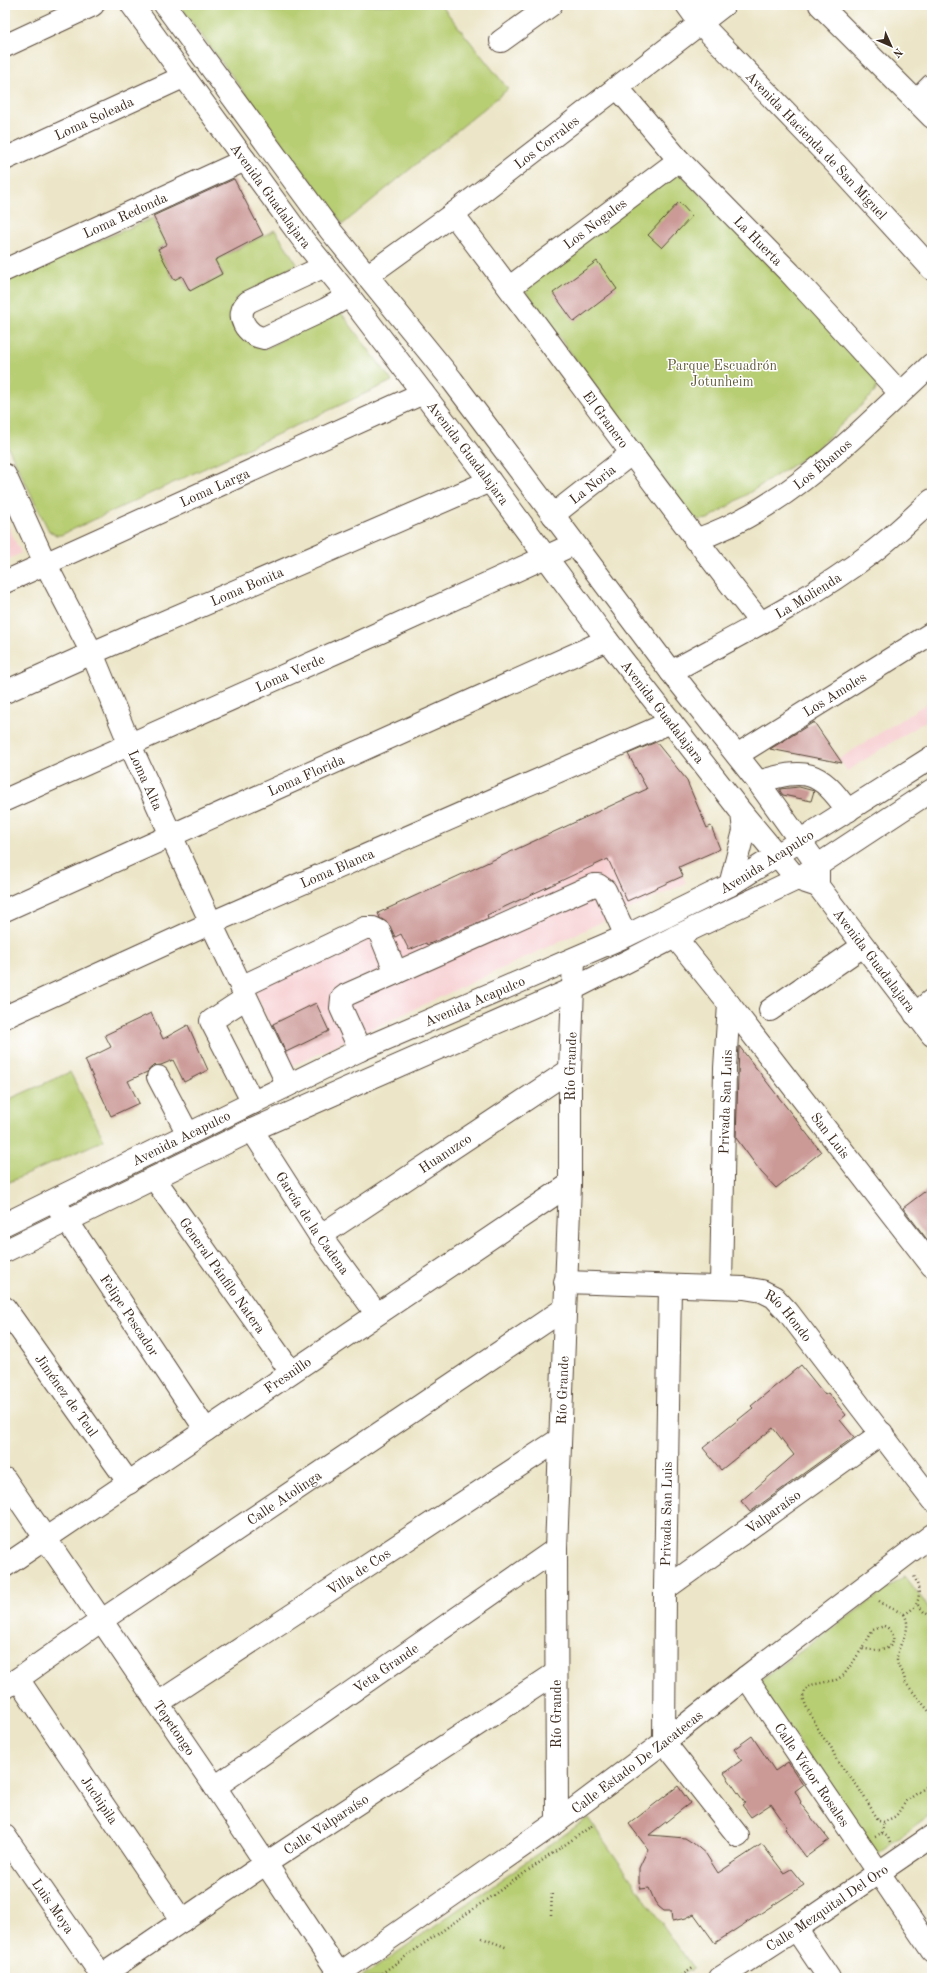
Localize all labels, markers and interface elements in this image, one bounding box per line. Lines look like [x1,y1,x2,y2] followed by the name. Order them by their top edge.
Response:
[871,26,911,66] north arrow
[890,45,904,59] text: N
[743,69,889,223] street label: Avenida Hacienda de San Miguel
[53,95,136,143] street label: Loma Soleada
[512,114,582,172] street label: Los Corrales
[227,141,313,251] street label: Avenida Guadalajara
[81,191,170,241] street label: Loma Redonda
[561,196,629,252] street label: Los Nogales
[731,214,785,269] street label: La Huerta
[667,359,778,389] park label: Parque Escuadrón Jotunheim
[580,389,631,451] street label: El Granero
[424,399,511,508] street label: Avenida Guadalajara
[791,437,855,493] street label: Los Ébanos
[567,463,619,507] street label: La Noria
[178,466,252,510] street label: Loma Larga
[209,565,286,609] street label: Loma Bonita
[773,570,844,621] street label: La Molienda
[254,652,327,695] street label: Loma Verde
[618,658,706,766] street label: Avenida Guadalajara
[801,670,869,720] street label: Los Amoles
[125,748,165,813] street label: Loma Alta
[266,753,347,799] street label: Loma Florida
[718,828,817,897] street label: Avenida Acapulco
[298,847,377,891] street label: Loma Blanca
[830,906,918,1015] street label: Avenida Guadalajara
[423,974,527,1029] street label: Avenida Acapulco
[564,1032,579,1101] street label: Río Grande
[717,1049,735,1155] street label: Privada San Luis
[130,1109,233,1169] street label: Avenida Acapulco
[808,1110,852,1161] street label: San Luis
[417,1131,474,1176] street label: Huanuzco
[273,1170,352,1277] street label: García de la Cadena
[176,1215,267,1336] street label: General Pánfilo Natera
[97,1272,161,1359] street label: Felipe Pescador
[762,1288,814,1345] street label: Río Hondo
[32,1352,100,1440] street label: Jiménez de Teul
[262,1355,314,1396] street label: Fresnillo
[555,1356,571,1425] street label: Río Grande
[659,1461,675,1567] street label: Privada San Luis
[245,1468,324,1528] street label: Calle Atolinga
[743,1488,804,1537] street label: Valparaíso
[325,1546,393,1598] street label: Villa de Cos
[351,1641,421,1696] street label: Veta Grande
[550,1680,564,1748] street label: Río Grande
[150,1698,197,1758] street label: Tepetongo
[569,1708,706,1817] street label: Calle Estado De Zacatecas
[771,1721,852,1830] street label: Calle Víctor Rosales
[78,1774,120,1827] street label: Juchipila
[281,1792,371,1858] street label: Calle Valparaíso
[764,1862,891,1954] street label: Calle Mezquital Del Oro
[29,1876,76,1936] street label: Luis Moya

